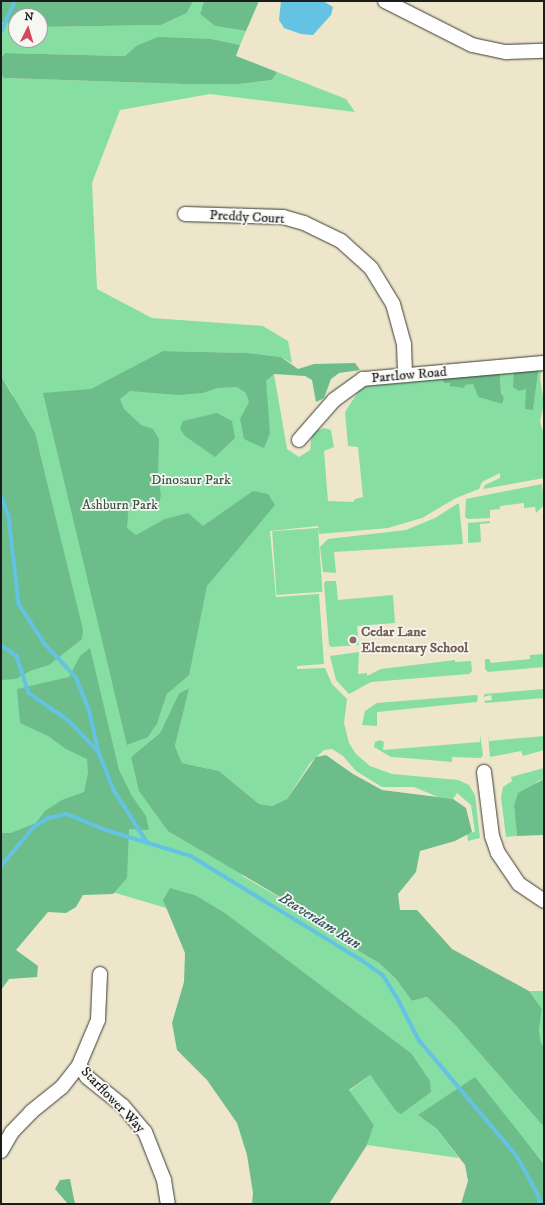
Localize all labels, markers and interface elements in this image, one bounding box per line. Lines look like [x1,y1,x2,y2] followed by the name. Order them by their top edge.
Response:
[8,8,48,48] north arrow
[24,10,34,24] text: N
[209,207,285,227] street label: Preddy Court
[371,363,447,387] street label: Partlow Road
[151,472,231,488] park label: Dinosaur Park
[82,497,158,513] park label: Ashburn Park
[361,624,468,656] place label: Cedar Lane Elementary School
[348,635,358,645] marker: Cedar Lane Elementary School
[276,889,364,953] water label: Beaverdam Run
[77,1064,149,1136] street label: Starflower Way

